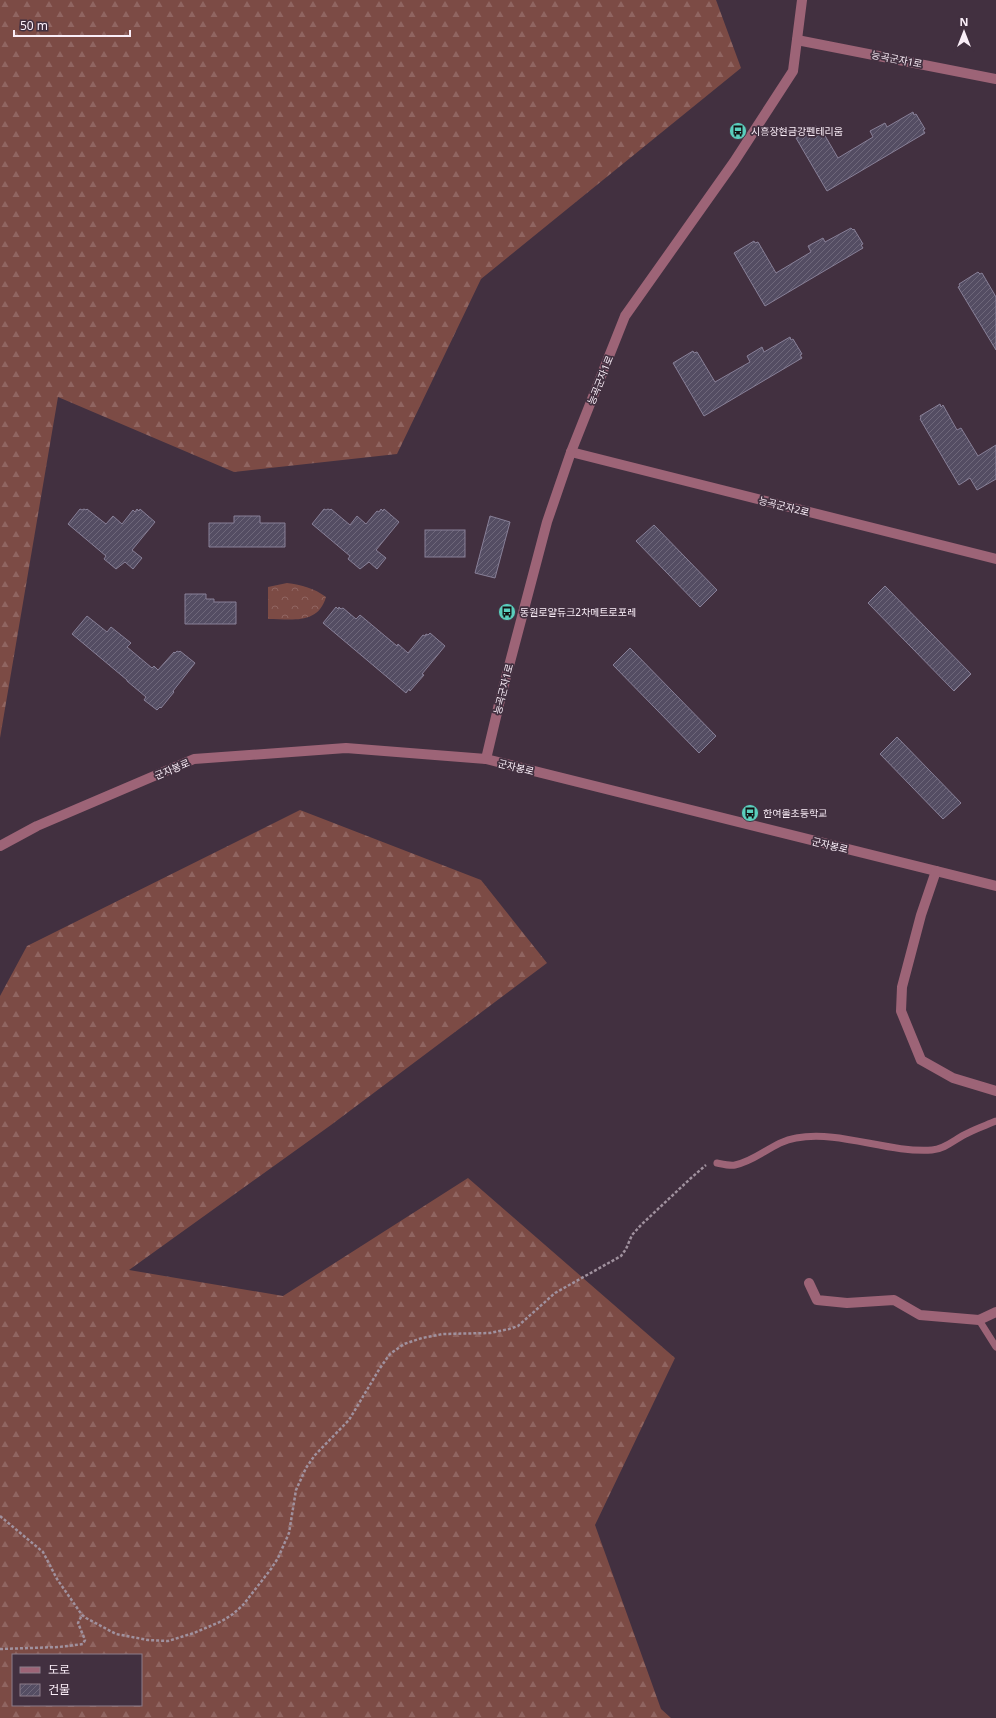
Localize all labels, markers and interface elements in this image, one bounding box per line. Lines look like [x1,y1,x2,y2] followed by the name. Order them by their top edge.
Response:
[14,12,130,38] scale bar
[944,12,984,52] north arrow
[960,14,968,29] text: N
[20,17,48,34] text: 50 m
[870,47,924,71] street label: 능곡군자1로
[728,121,748,141] bus stop icon: 시흥장현금강펜테리움
[751,124,843,138] place label: 시흥장현금강펜테리움
[584,353,616,407] street label: 능곡군자1로
[757,493,811,519] street label: 능곡군자2로
[497,602,517,622] bus stop icon: 동원로얄듀크2차메트로포레
[520,605,636,619] place label: 동원로얄듀크2차메트로포레
[490,662,516,716] street label: 능곡군자1로
[152,755,192,783] street label: 군자봉로
[496,756,536,778] street label: 군자봉로
[740,803,760,823] bus stop icon: 한여울초등학교
[763,806,827,820] place label: 한여울초등학교
[810,834,850,856] street label: 군자봉로
[12,1654,142,1706] legend
[48,1661,70,1678] text: 도로
[48,1681,70,1698] text: 건물

